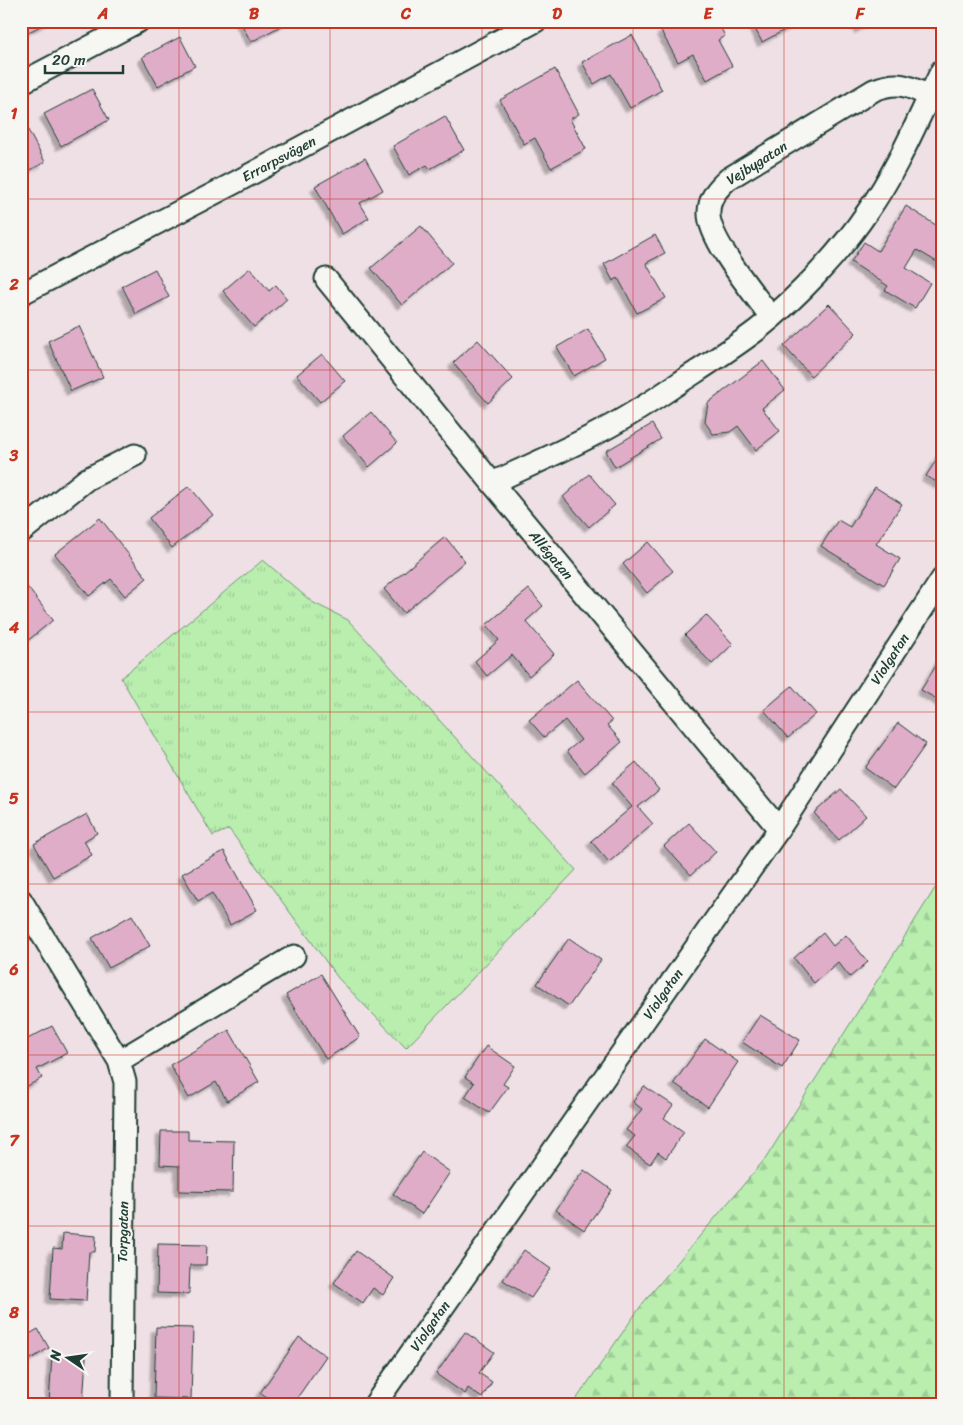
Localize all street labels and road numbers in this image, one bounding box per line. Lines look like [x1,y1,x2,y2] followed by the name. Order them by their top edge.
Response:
[237,129,321,189] street label: Errarpsvägen
[721,134,793,192] street label: Vejbygatan
[522,524,580,586] street label: Allégatan
[864,628,916,690] street label: Violgatan
[636,963,690,1025] street label: Violgatan
[110,1201,136,1263] street label: Torpgatan
[403,1295,457,1357] street label: Violgatan

